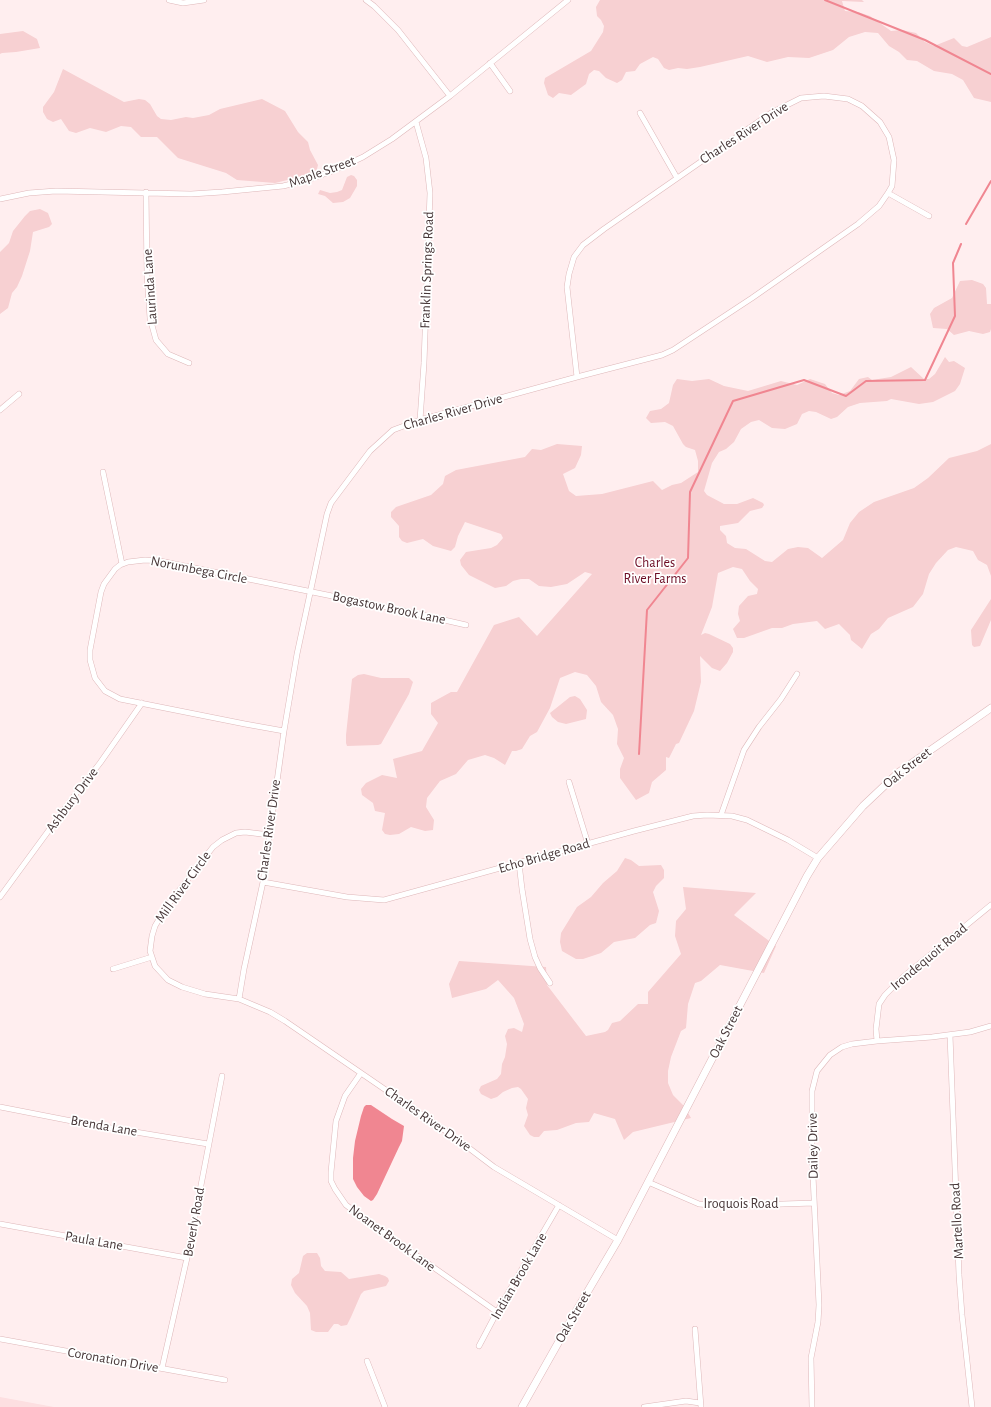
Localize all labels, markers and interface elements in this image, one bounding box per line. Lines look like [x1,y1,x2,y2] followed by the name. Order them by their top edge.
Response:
[697,98,791,168] street label: Charles River Drive
[286,152,358,192] street label: Maple Street
[417,211,437,329] street label: Franklin Springs Road
[139,248,161,326] street label: Laurinda Lane
[402,390,504,434] street label: Charles River Drive
[149,552,249,588] street label: Norumbega Circle
[623,555,687,588] park label: Charles River Farms
[331,588,447,628] street label: Bogastow Brook Lane
[879,744,935,792] street label: Oak Street
[42,764,102,836] street label: Ashbury Drive
[254,778,284,882] street label: Charles River Drive
[496,835,592,877] street label: Echo Bridge Road
[151,848,215,926] street label: Mill River Circle
[887,920,971,994] street label: Irondequoit Road
[706,1003,746,1061] street label: Oak Street
[381,1083,475,1155] street label: Charles River Drive
[69,1112,139,1140] street label: Brenda Lane
[804,1113,822,1179] street label: Dailey Drive
[947,1182,967,1260] street label: Martello Road
[180,1186,208,1258] street label: Beverly Road
[704,1196,778,1212] street label: Iroquois Road
[345,1201,439,1275] street label: Noanet Brook Lane
[64,1228,124,1254] street label: Paula Lane
[487,1230,551,1322] street label: Indian Brook Lane
[551,1288,595,1346] street label: Oak Street
[66,1344,160,1376] street label: Coronation Drive

